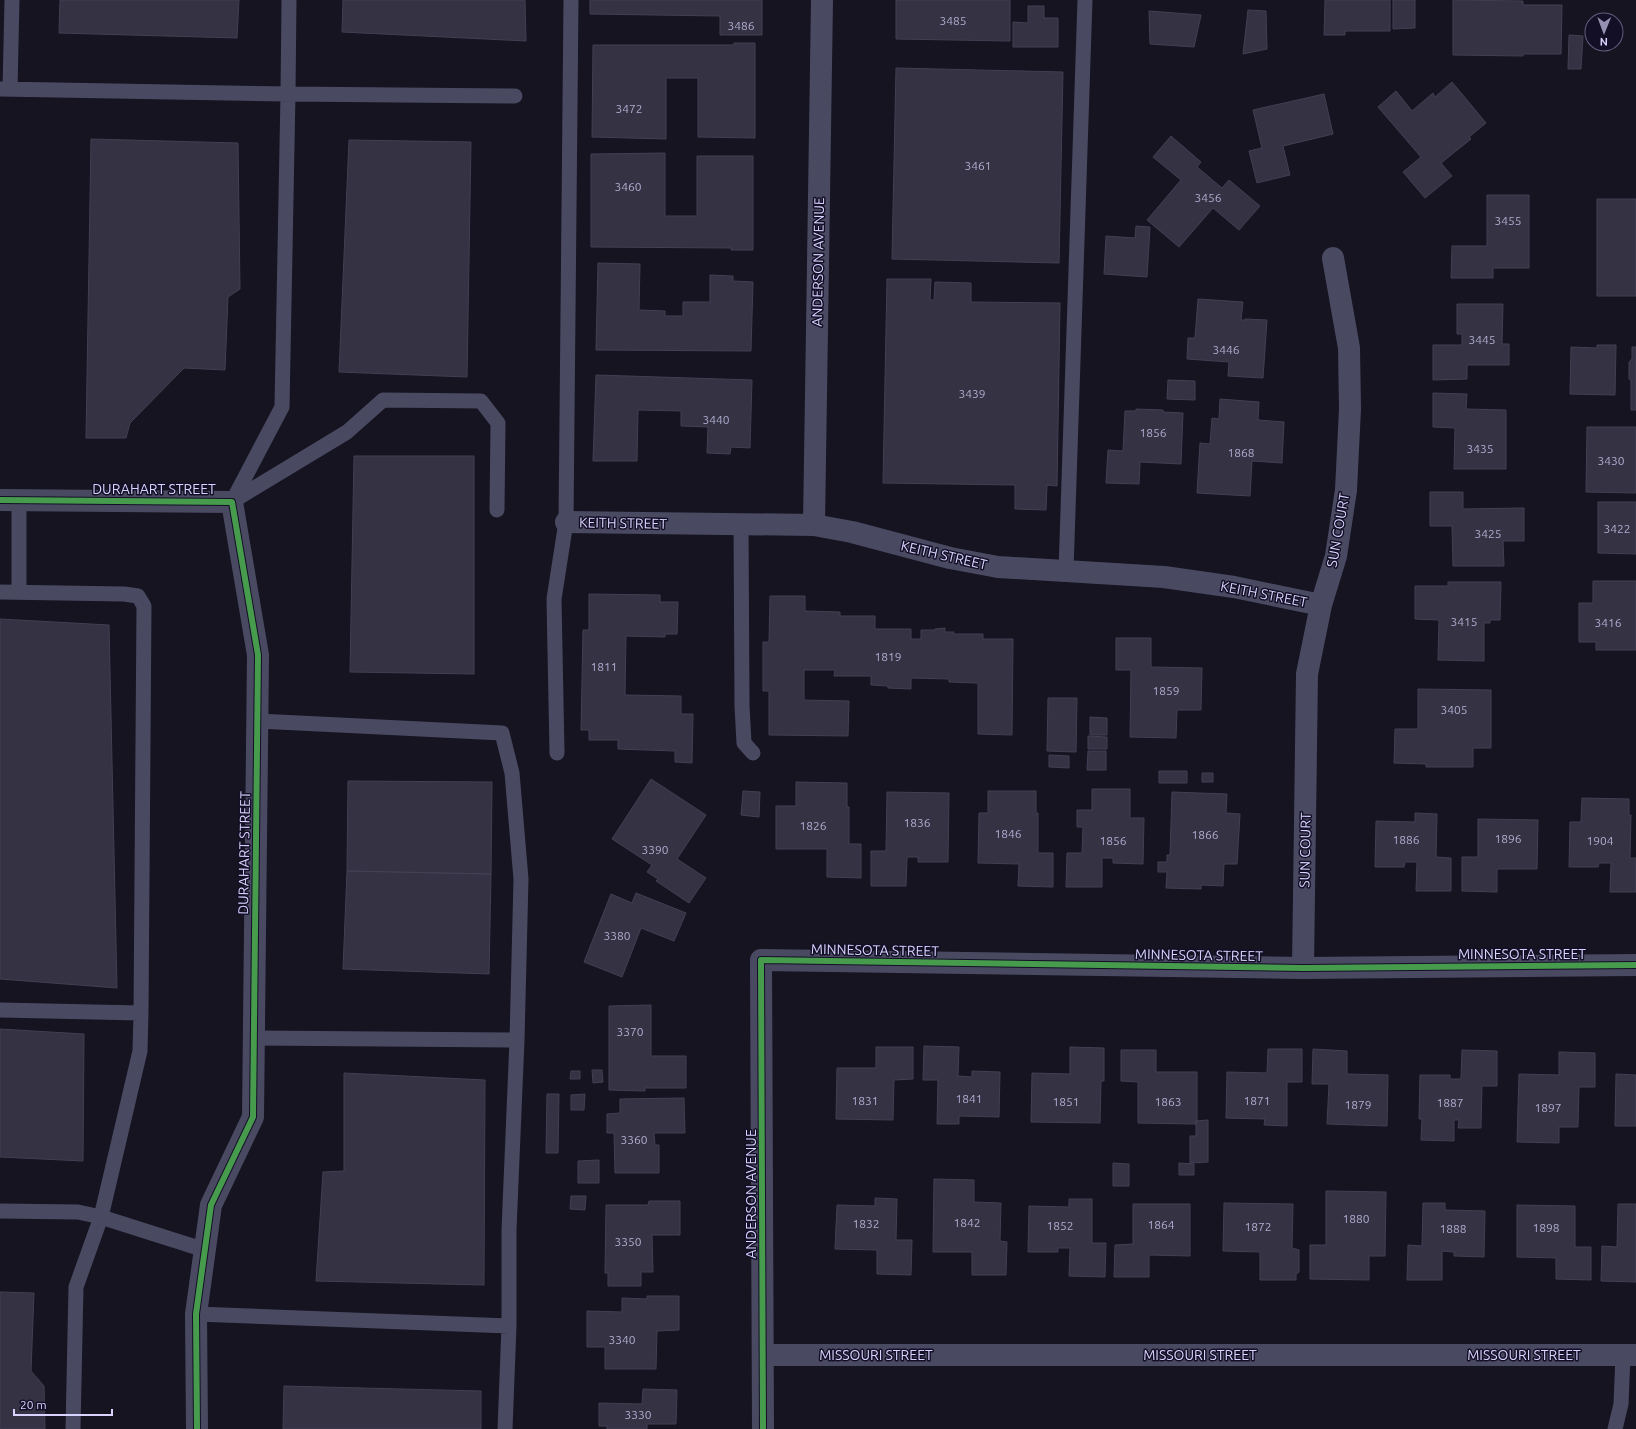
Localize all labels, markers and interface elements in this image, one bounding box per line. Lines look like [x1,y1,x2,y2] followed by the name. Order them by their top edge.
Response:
[1584,12,1624,52] north arrow
[939,14,967,27] house number: 3485
[727,19,755,32] house number: 3486
[1600,36,1608,48] text: N
[615,102,643,115] house number: 3472
[964,159,992,172] house number: 3461
[614,180,642,193] house number: 3460
[1194,191,1222,204] house number: 3456
[809,197,827,327] street label: ANDERSON AVENUE
[1494,214,1522,227] house number: 3455
[1468,333,1496,346] house number: 3445
[1212,343,1240,356] house number: 3446
[958,387,986,400] house number: 3439
[702,413,730,426] house number: 3440
[1139,426,1167,439] house number: 1856
[1466,442,1494,455] house number: 3435
[1227,446,1255,459] house number: 1868
[1597,454,1625,467] house number: 3430
[92,481,216,497] street label: DURAHART STREET
[1324,491,1352,569] street label: SUN COURT
[579,514,667,532] street label: KEITH STREET
[1603,522,1631,535] house number: 3422
[1474,527,1502,540] house number: 3425
[899,537,989,573] street label: KEITH STREET
[1219,578,1309,610] street label: KEITH STREET
[1450,615,1478,628] house number: 3415
[1594,616,1622,629] house number: 3416
[874,650,902,663] house number: 1819
[590,660,618,673] house number: 1811
[1152,684,1180,697] house number: 1859
[1440,703,1468,716] house number: 3405
[235,791,253,915] street label: DURAHART STREET
[1296,812,1314,888] street label: SUN COURT
[903,816,931,829] house number: 1836
[799,819,827,832] house number: 1826
[994,827,1022,840] house number: 1846
[1191,828,1219,841] house number: 1866
[1494,832,1522,845] house number: 1896
[1392,833,1420,846] house number: 1886
[1099,834,1127,847] house number: 1856
[1586,834,1614,847] house number: 1904
[641,843,669,856] house number: 3390
[603,929,631,942] house number: 3380
[811,941,939,959] street label: MINNESOTA STREET
[1135,946,1263,964] street label: MINNESOTA STREET
[1458,946,1586,962] street label: MINNESOTA STREET
[616,1025,644,1038] house number: 3370
[955,1092,983,1105] house number: 1841
[851,1094,879,1107] house number: 1831
[1243,1094,1271,1107] house number: 1871
[1052,1095,1080,1108] house number: 1851
[1154,1095,1182,1108] house number: 1863
[1436,1096,1464,1109] house number: 1887
[1344,1098,1372,1111] house number: 1879
[1534,1101,1562,1114] house number: 1897
[743,1129,759,1259] street label: ANDERSON AVENUE
[620,1133,648,1146] house number: 3360
[1342,1212,1370,1225] house number: 1880
[953,1216,981,1229] house number: 1842
[852,1217,880,1230] house number: 1832
[1147,1218,1175,1231] house number: 1864
[1046,1219,1074,1232] house number: 1852
[1244,1220,1272,1233] house number: 1872
[1532,1221,1560,1234] house number: 1898
[1439,1222,1467,1235] house number: 1888
[614,1235,642,1248] house number: 3350
[608,1333,636,1346] house number: 3340
[819,1347,933,1363] street label: MISSOURI STREET
[1143,1347,1257,1363] street label: MISSOURI STREET
[1467,1347,1581,1363] street label: MISSOURI STREET
[14,1391,112,1417] scale bar
[20,1398,47,1411] text: 20 m
[624,1408,652,1421] house number: 3330

